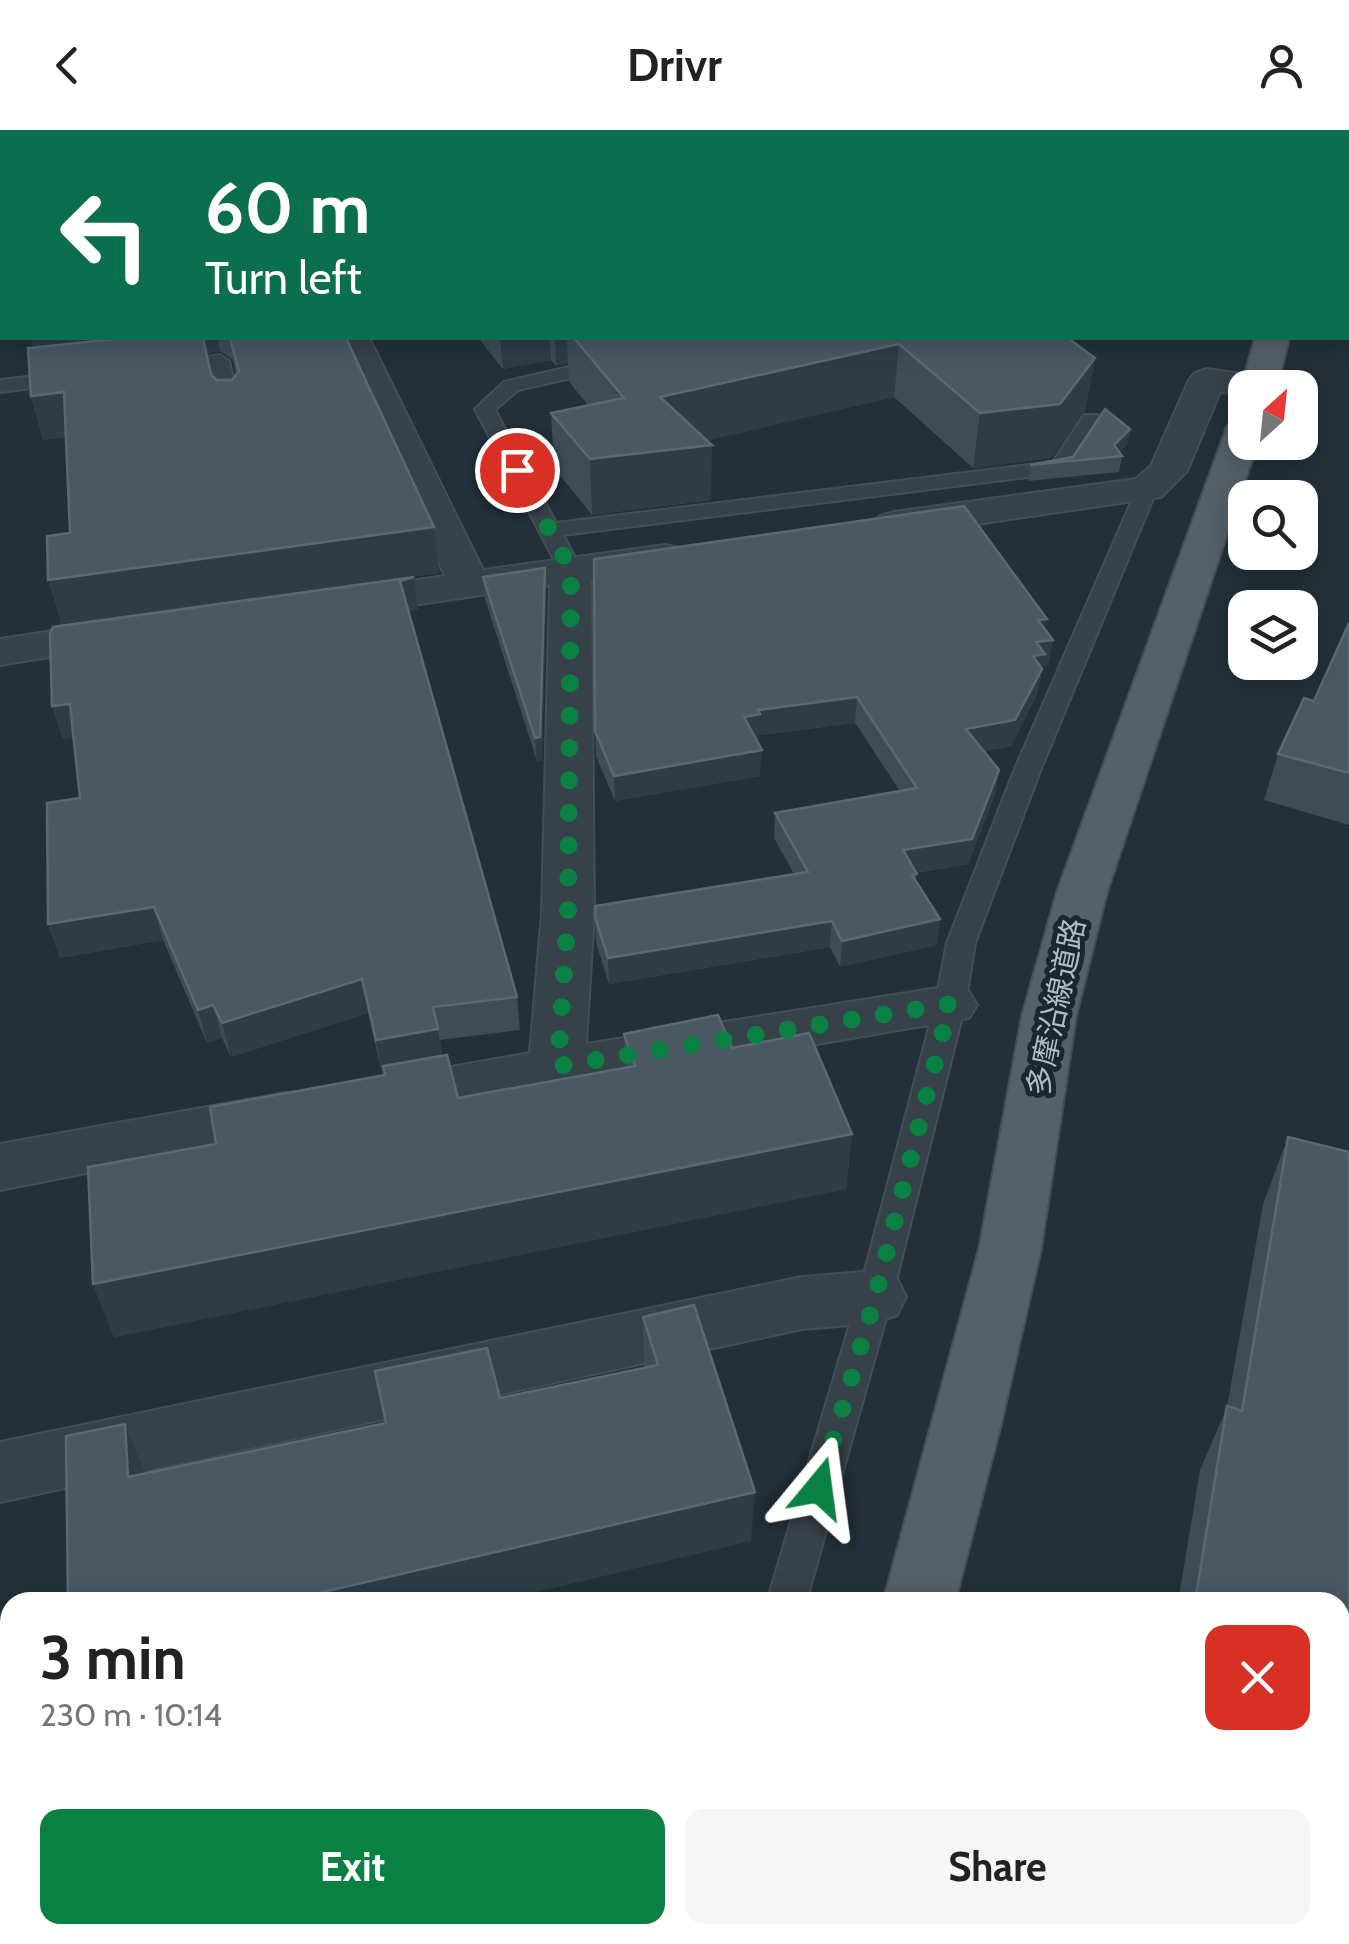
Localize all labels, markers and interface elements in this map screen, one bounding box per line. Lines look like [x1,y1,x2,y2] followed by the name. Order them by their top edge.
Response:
[40,38,95,93] icon: back
[627,38,722,92] text: Drivr
[1254,38,1309,93] icon: person
[205,165,370,251] text: 60 m
[40,170,170,300] icon: left
[205,251,362,305] text: Turn left
[1228,370,1318,460] north arrow
[1228,370,1318,680] map controls
[475,428,560,513] pin
[490,443,545,498] icon: arrive
[1228,480,1318,570] button: search
[1228,590,1318,680] button: layers
[1019,915,1093,1099] street label: 多摩沿線道路
[767,1436,871,1540] position arrow
[40,1621,186,1694] text: 3 min
[1205,1625,1310,1730] button: close
[40,1695,222,1734] text: 230 m · 10:14
[40,1809,665,1924] button: Exit
[685,1809,1310,1924] button: Share

